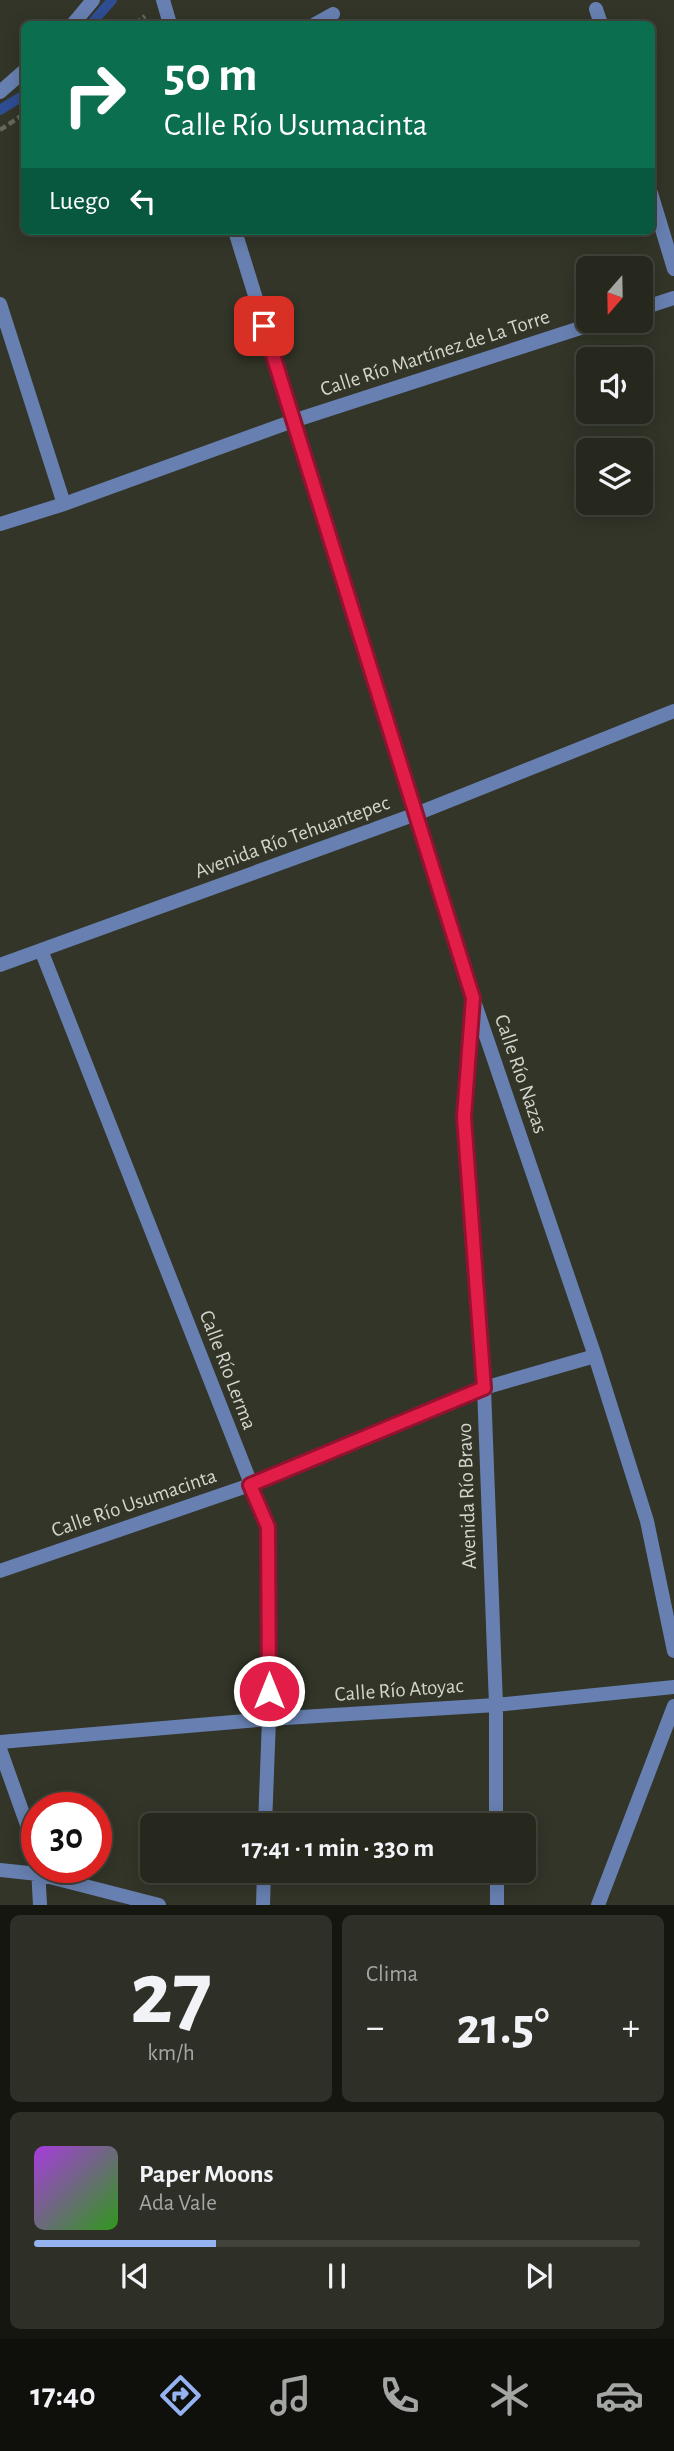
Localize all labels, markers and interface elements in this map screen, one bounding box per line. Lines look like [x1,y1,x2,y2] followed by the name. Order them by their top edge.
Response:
[49,49,140,140] icon: right
[164,51,258,100] text: 50 m
[164,109,428,141] text: Calle Río Usumacinta
[124,182,162,220] icon: left
[49,188,110,214] text: Luego
[576,256,653,332] north arrow
[576,256,653,515] map controls
[234,296,294,356] pin
[318,306,552,400] street label: Calle Río Martínez de La Torre
[245,307,283,345] icon: arrive
[576,347,653,424] button: sound
[576,438,653,515] button: layers
[192,792,392,882] street label: Avenida Río Tehuantepec
[491,1012,551,1136] street label: Calle Río Nazas
[196,1307,260,1433] street label: Calle Río Lerma
[454,1422,480,1570] street label: Avenida Río Bravo
[49,1465,219,1541] street label: Calle Río Usumacinta
[232,1654,306,1728] position arrow
[334,1675,464,1705] street label: Calle Río Atoyac
[21,1792,112,1883] speed limit sign: 30
[242,1835,434,1861] text: 17:41 · 1 min · 330 m
[130,1949,212,2040] text: 27
[366,1963,418,1986] text: Clima
[457,2001,549,2053] text: 21.5°
[366,2009,384,2047] text: −
[622,2009,640,2047] text: +
[147,2042,195,2065] text: km/h
[139,2161,274,2187] text: Paper Moons
[139,2192,217,2215] text: Ada Vale
[116,2257,154,2295] icon: previous
[318,2257,356,2295] icon: pause
[520,2257,558,2295] icon: next
[156,2371,205,2420] icon: directions
[266,2371,315,2420] icon: music
[375,2371,424,2420] icon: phone
[485,2371,534,2420] icon: climate
[595,2371,644,2420] icon: car
[30,2379,96,2411] text: 17:40

